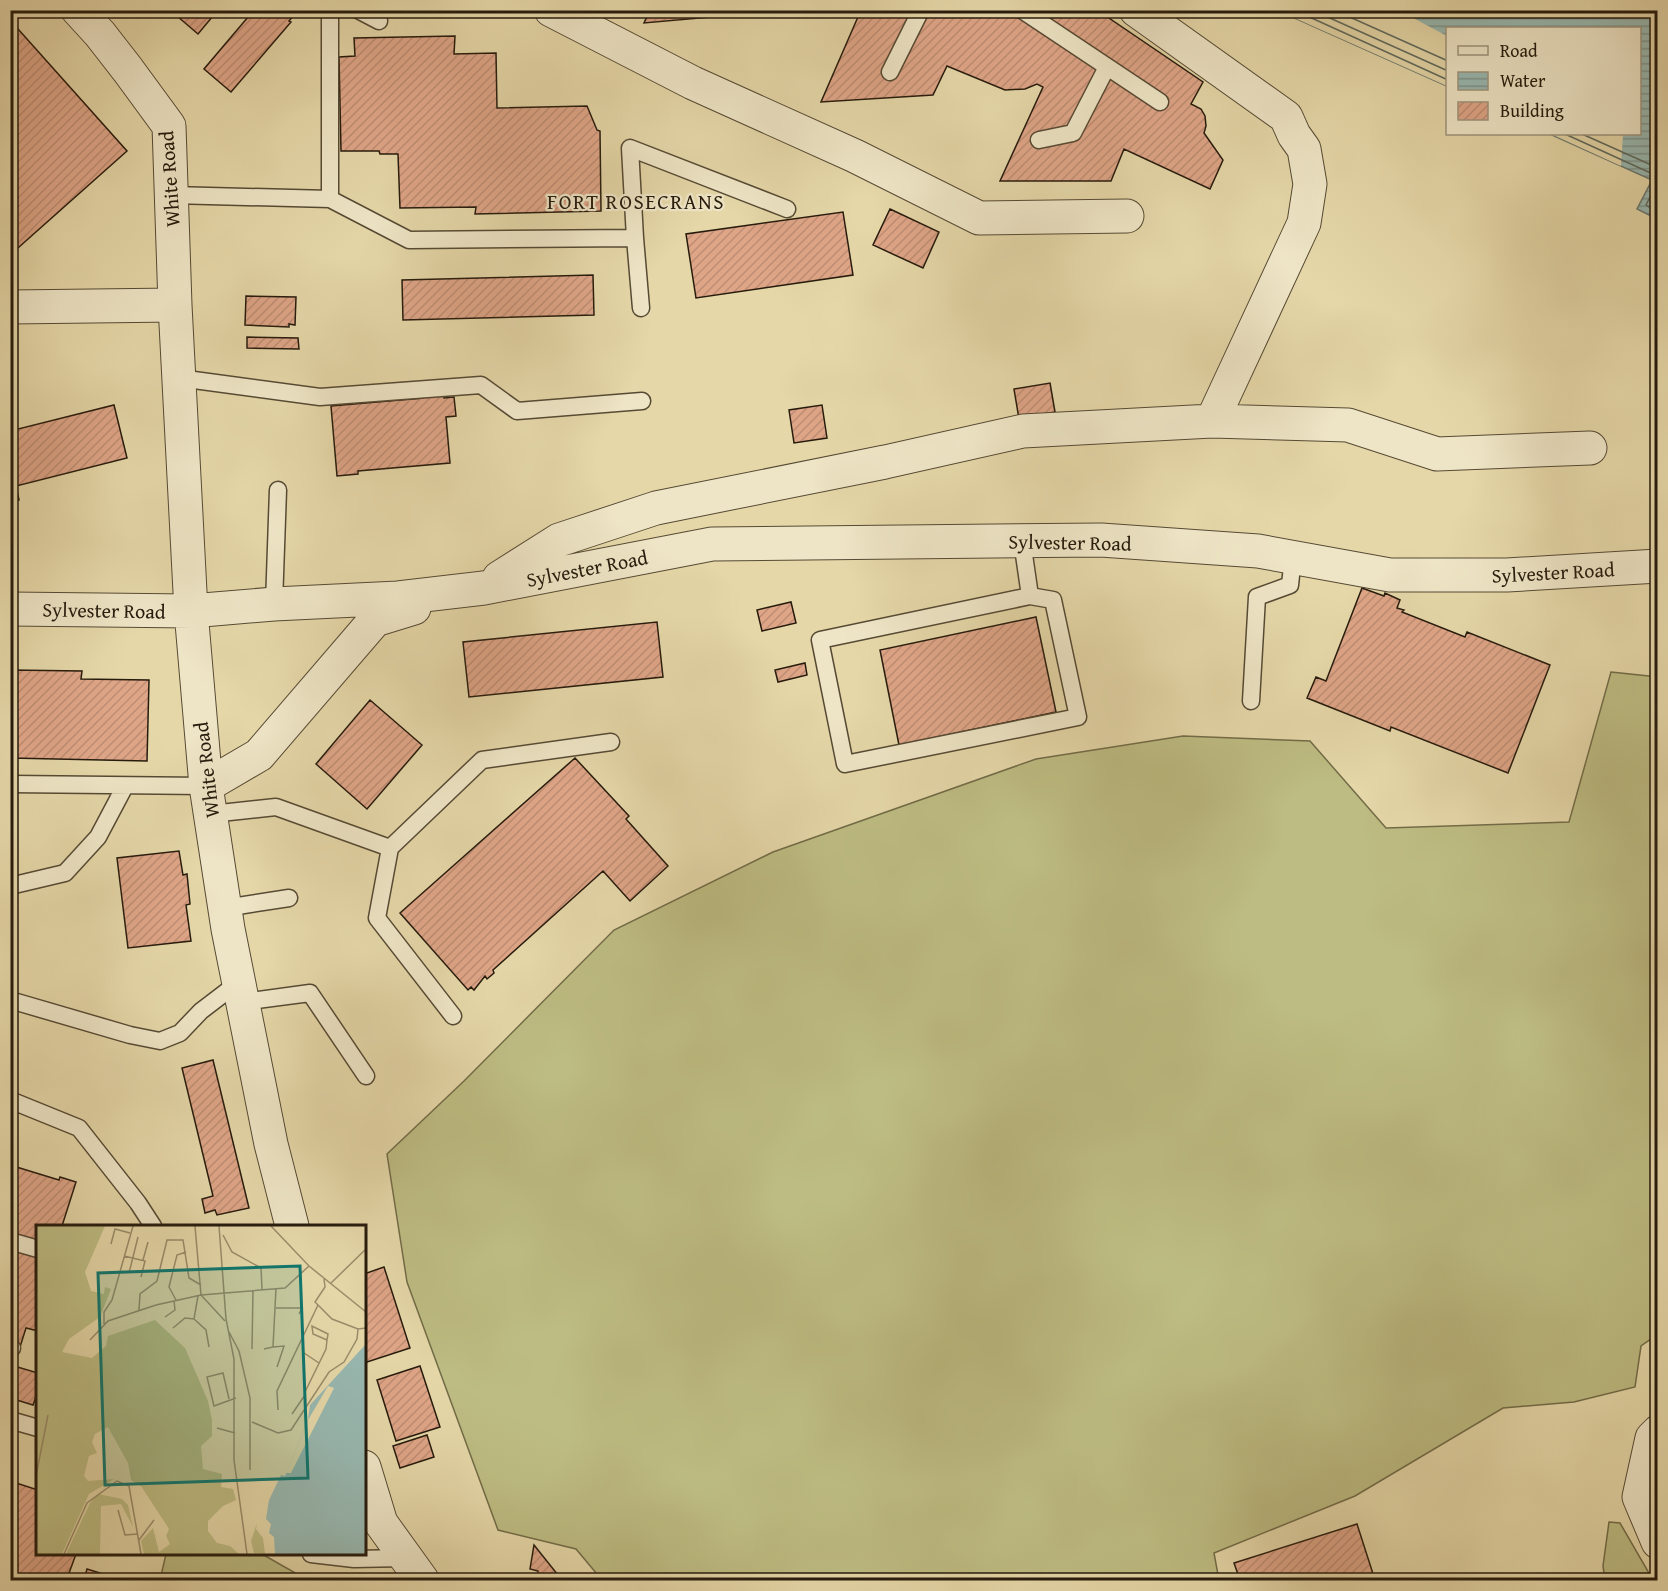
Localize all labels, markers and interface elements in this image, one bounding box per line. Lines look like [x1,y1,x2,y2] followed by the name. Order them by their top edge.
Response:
[1446,27,1641,135] legend
[1500,37,1538,64] text: Road
[1500,67,1546,94] text: Water
[1500,97,1564,124] text: Building
[151,130,187,228] street label: White Road
[547,186,725,217] district label: FORT ROSECRANS
[1008,526,1132,558] street label: Sylvester Road
[524,542,650,594] street label: Sylvester Road
[1491,554,1616,590] street label: Sylvester Road
[42,594,166,626] street label: Sylvester Road
[186,720,226,820] street label: White Road
[36,1225,366,1555] inset map

